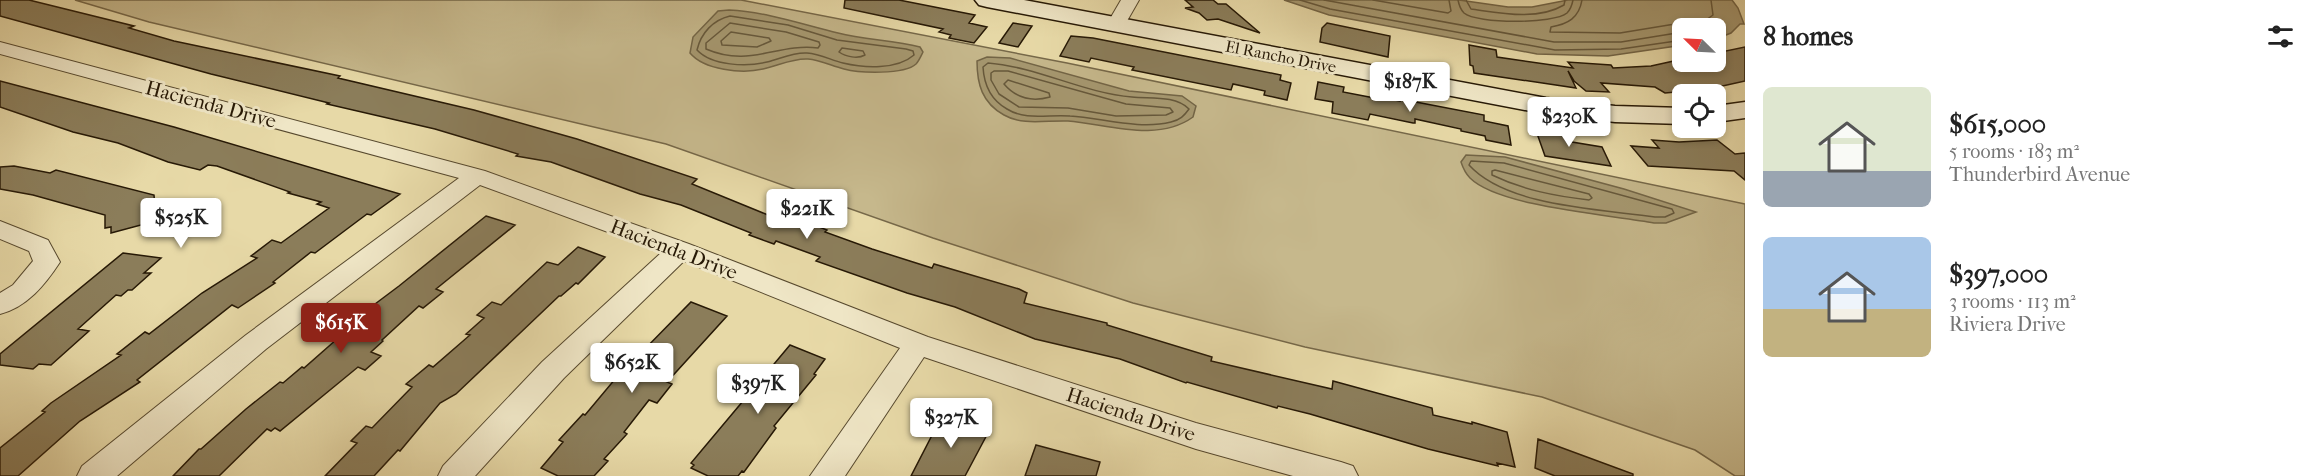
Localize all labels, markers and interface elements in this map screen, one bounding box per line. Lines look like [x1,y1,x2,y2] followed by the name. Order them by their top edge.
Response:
[1672,18,1726,72] north arrow
[1672,18,1726,138] map controls
[2264,20,2297,53] icon: filters
[1763,21,1853,52] text: 8 homes
[1224,36,1338,77] street label: El Rancho Drive
[1368,62,1452,113] pin: $187K
[1384,70,1436,93] text: $187K
[143,76,279,133] street label: Hacienda Drive
[1672,84,1726,138] button: locate
[1527,97,1611,148] pin: $230K
[1541,105,1597,128] text: $230K
[1949,109,2046,140] text: $615,000
[1811,111,1883,183] icon: home
[1949,140,2079,163] text: 5 rooms · 183 m²
[1949,163,2130,186] text: Thunderbird Avenue
[765,189,849,240] pin: $221K
[780,197,834,220] text: $221K
[139,198,223,249] pin: $525K
[154,206,208,229] text: $525K
[607,215,741,284] street label: Hacienda Drive
[1949,259,2048,290] text: $397,000
[1811,261,1883,333] icon: home
[1949,290,2076,313] text: 3 rooms · 113 m²
[299,303,383,354] pin: $615K
[315,311,367,334] text: $615K
[1949,313,2066,336] text: Riviera Drive
[590,343,674,394] pin: $652K
[604,351,660,374] text: $652K
[716,364,800,415] pin: $397K
[731,372,785,395] text: $397K
[1063,383,1198,446] street label: Hacienda Drive
[909,398,993,449] pin: $327K
[924,406,978,429] text: $327K

